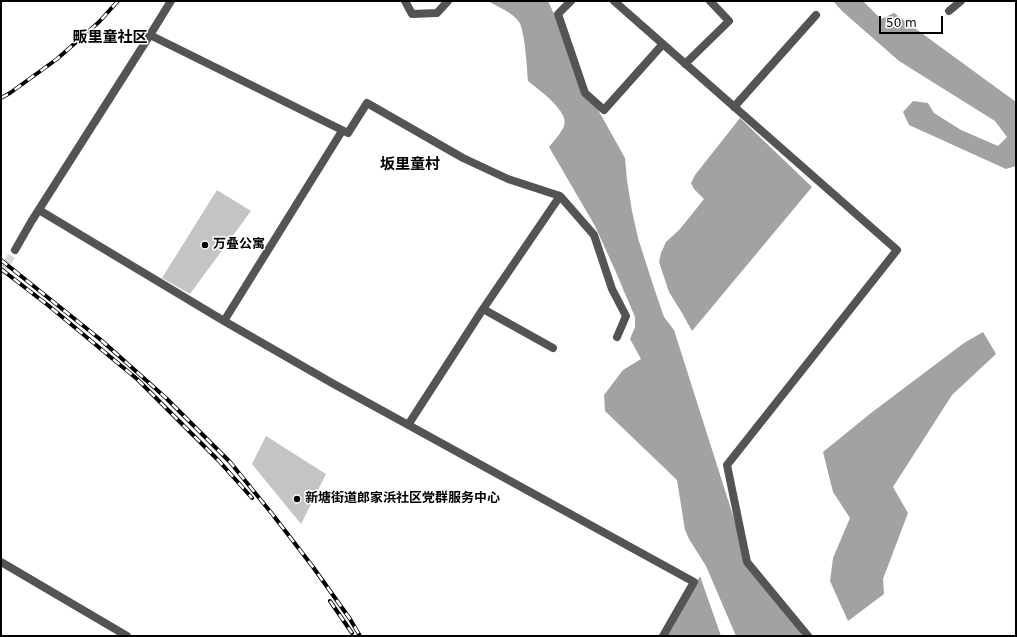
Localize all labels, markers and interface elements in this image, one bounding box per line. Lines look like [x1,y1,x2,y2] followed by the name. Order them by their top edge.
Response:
[881,8,945,34] scale bar
[886,16,917,30] text: 50 m
[73,29,147,47] district label: 畈里童社区
[380,156,440,174] district label: 坂里童村
[213,237,265,253] place label: 万叠公寓
[200,240,210,250] marker: 万叠公寓
[305,491,500,507] place label: 新塘街道郎家浜社区党群服务中心
[292,494,302,504] marker: 新塘街道郎家浜社区党群服务中心

